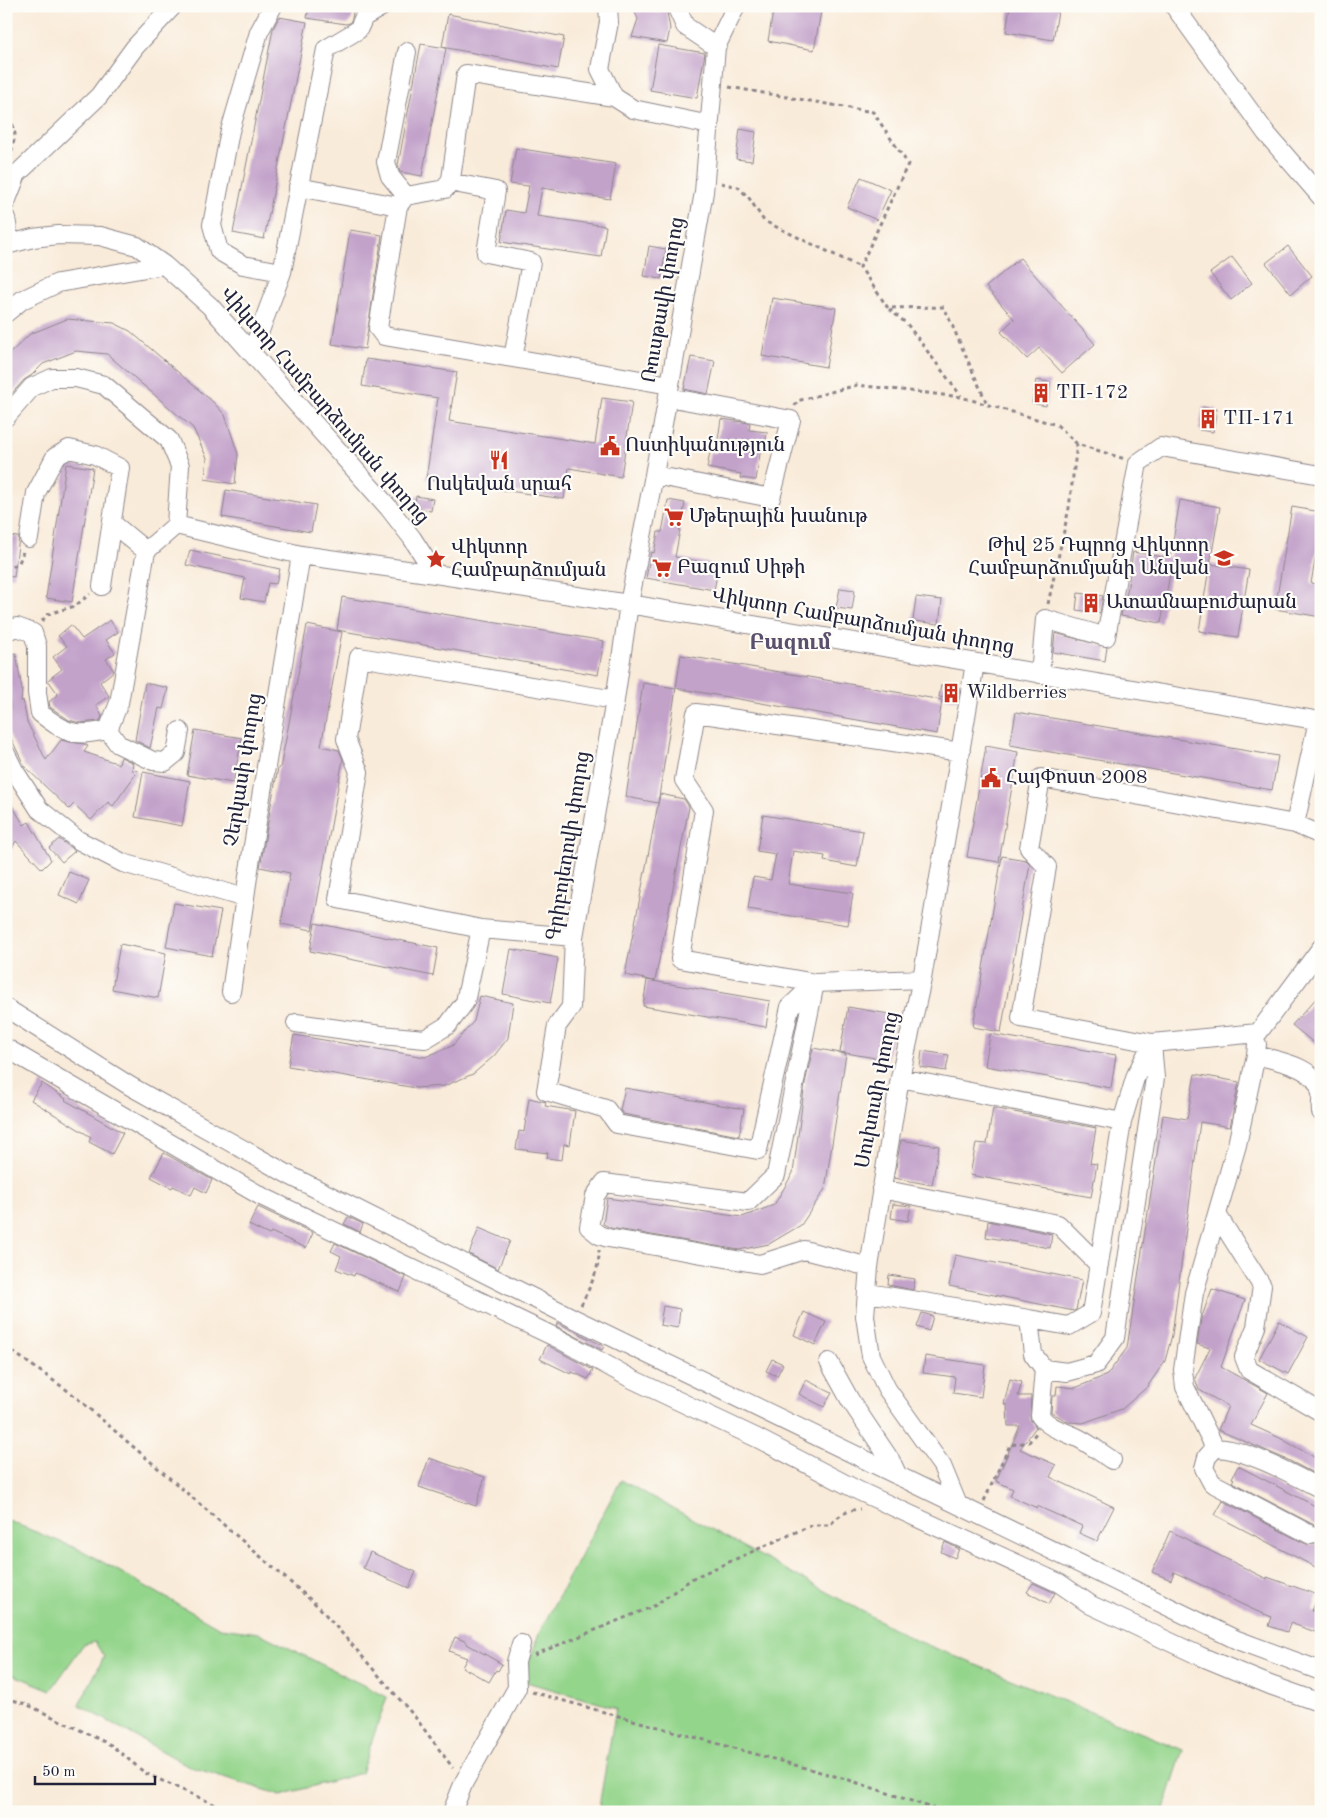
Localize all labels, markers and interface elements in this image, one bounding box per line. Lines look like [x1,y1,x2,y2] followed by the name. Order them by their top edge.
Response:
[640,215,688,385] street label: Ռուսթավի փողոց
[216,284,432,528] street label: Վիկտոր Համբարձումյան փողոց
[1030,382,1052,404] building icon: ТП-172
[1056,383,1128,403] place label: ТП-172
[1197,408,1219,430] building icon: ТП-171
[1223,409,1295,429] place label: ТП-171
[599,435,621,457] public building icon: Ոստիկանություն
[625,436,785,456] place label: Ոստիկանություն
[488,449,510,471] restaurant icon: Ոսկեվան սրահ
[426,475,572,495] place label: Ոսկեվան սրահ
[663,506,685,528] supermarket icon: Մթերային խանութ
[689,507,868,527] place label: Մթերային խանութ
[968,536,1209,579] place label: Թիվ 25 Դպրոց Վիկտոր Համբարձումյանի Անվան
[451,538,606,581] place label: Վիկտոր Համբարձումյան
[1213,547,1235,569] school or university icon: Թիվ 25 Դպրոց Վիկտոր Համբարձումյանի Անվան
[425,548,447,570] place icon: Վիկտոր Համբարձումյան
[651,557,673,579] supermarket icon: Բազում Սիթի
[677,558,805,578] place label: Բազում Սիթի
[710,586,1016,658] street label: Վիկտոր Համբարձումյան փողոց
[1080,592,1102,614] building icon: Ատամնաբուժարան
[1106,593,1297,613] place label: Ատամնաբուժարան
[749,632,832,655] district label: Բազում
[940,682,962,704] building icon: Wildberries
[966,683,1067,703] place label: Wildberries
[222,692,266,848] street label: Չերկասի փողոց
[544,750,594,942] street label: Գրիբոյեդովի փողոց
[980,767,1002,789] public building icon: ՀայՓոստ 2008
[1006,768,1148,788] place label: ՀայՓոստ 2008
[853,1010,903,1170] street label: Սուխումի փողոց
[35,1753,155,1785] scale bar
[42,1765,76,1780] text: 50 m

